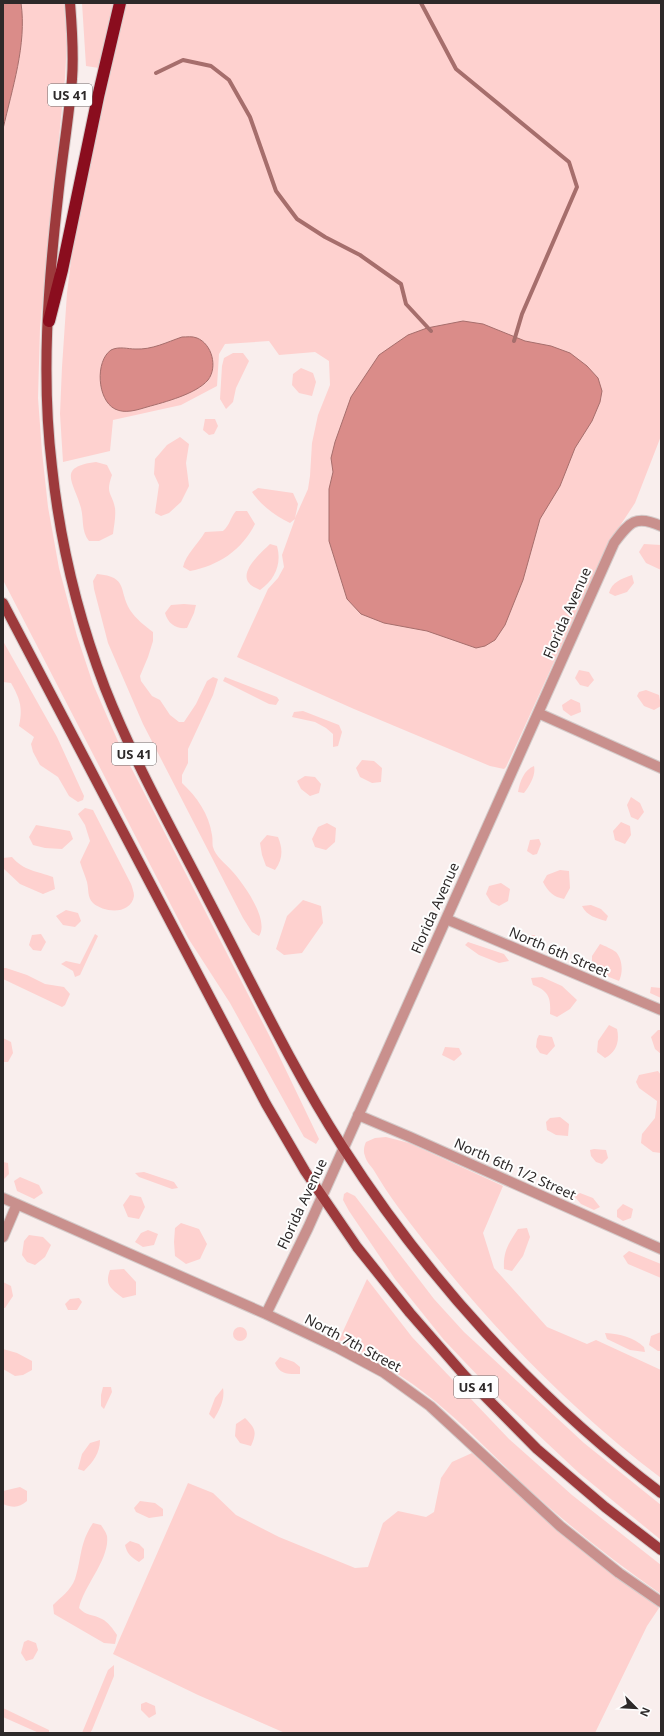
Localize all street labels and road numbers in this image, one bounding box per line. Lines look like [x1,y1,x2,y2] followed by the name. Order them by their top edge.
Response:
[48,84,92,106] road number: US 41
[538,564,595,661] street label: Florida Avenue
[112,743,156,765] road number: US 41
[406,859,463,956] street label: Florida Avenue
[506,922,612,981] street label: North 6th Street
[451,1133,579,1204] street label: North 6th 1/2 Street
[272,1155,331,1252] street label: Florida Avenue
[302,1309,405,1376] street label: North 7th Street
[454,1376,498,1398] road number: US 41

